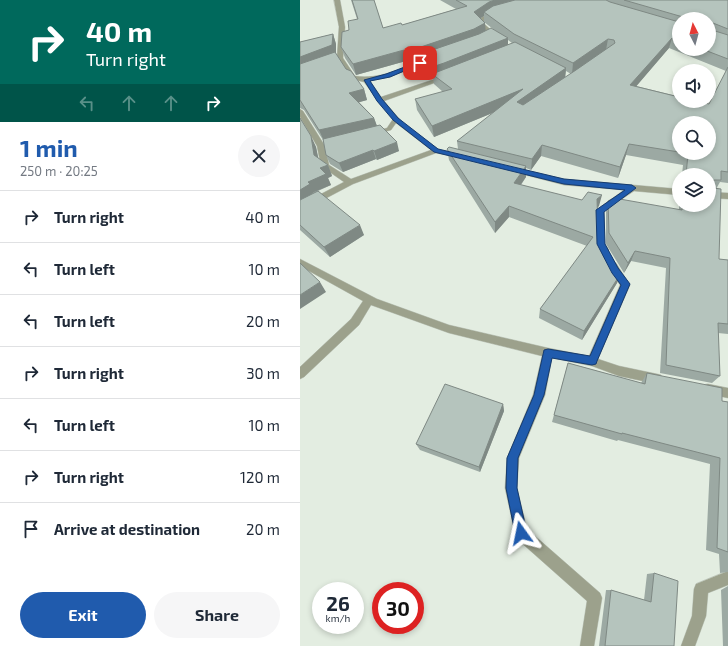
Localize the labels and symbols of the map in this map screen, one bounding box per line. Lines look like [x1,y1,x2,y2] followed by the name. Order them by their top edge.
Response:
[672,12,716,56] north arrow
[403,46,437,80] pin
[500,512,542,554] position arrow
[372,582,424,634] speed limit sign: 30

